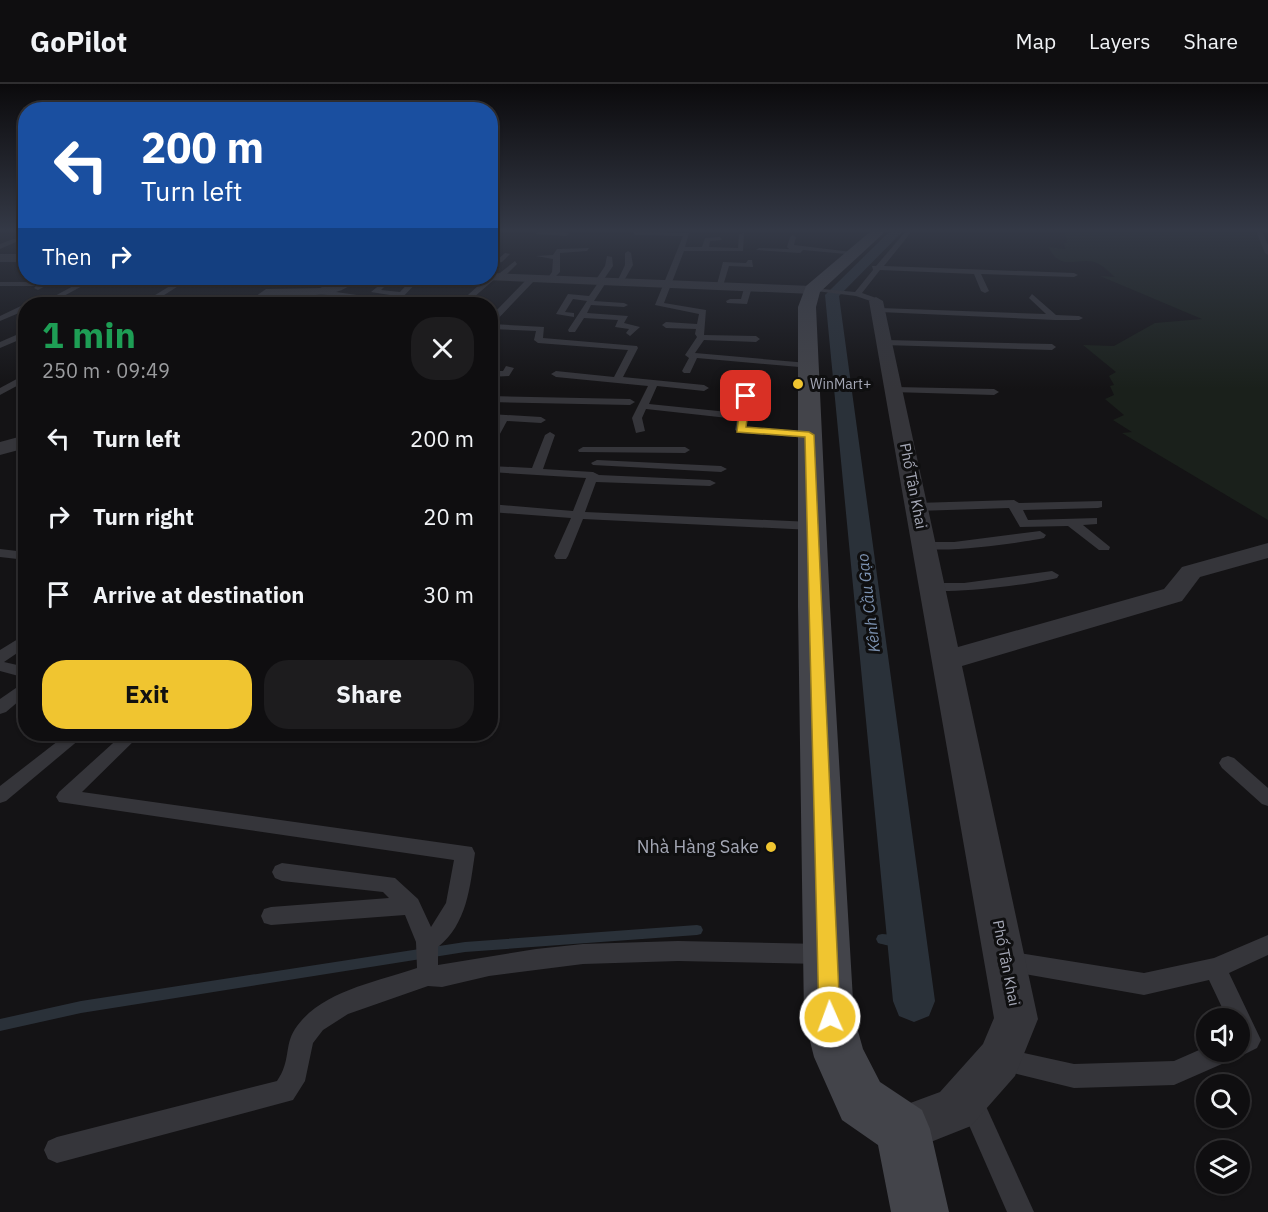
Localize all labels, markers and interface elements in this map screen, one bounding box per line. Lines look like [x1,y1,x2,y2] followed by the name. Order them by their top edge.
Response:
[30,23,127,60] text: GoPilot
[1016,27,1056,55] text: Map
[1089,27,1151,55] text: Layers
[1184,27,1238,55] text: Share
[141,120,264,175] text: 200 m
[42,126,120,204] icon: left
[141,173,242,208] text: Turn left
[104,240,137,273] icon: right
[42,242,92,271] text: Then
[42,311,136,358] text: 1 min
[411,317,474,380] button: close
[42,357,170,384] text: 250 m · 09:49
[720,370,771,421] pin
[810,375,871,393] place label: WinMart+
[791,377,805,391] marker: WinMart+
[729,379,762,412] icon: arrive
[42,422,75,455] icon: left
[93,424,181,453] text: Turn left
[410,424,474,453] text: 200 m
[896,441,931,530] street label: Phố Tân Khai
[42,500,75,533] icon: right
[93,502,194,531] text: Turn right
[423,502,474,531] text: 20 m
[852,552,884,654] water label: Kênh Cầu Gạo
[42,578,75,611] icon: arrive
[93,580,304,609] text: Arrive at destination
[423,580,474,609] text: 30 m
[42,660,252,729] button: Exit
[264,660,474,729] button: Share
[637,835,759,858] place label: Nhà Hàng Sake
[764,840,778,854] marker: Nhà Hàng Sake
[989,918,1024,1007] street label: Phố Tân Khai
[798,985,862,1049] position arrow
[1196,1008,1250,1194] map controls
[1196,1008,1250,1062] button: sound
[1196,1074,1250,1128] button: search
[1196,1140,1250,1194] button: layers

